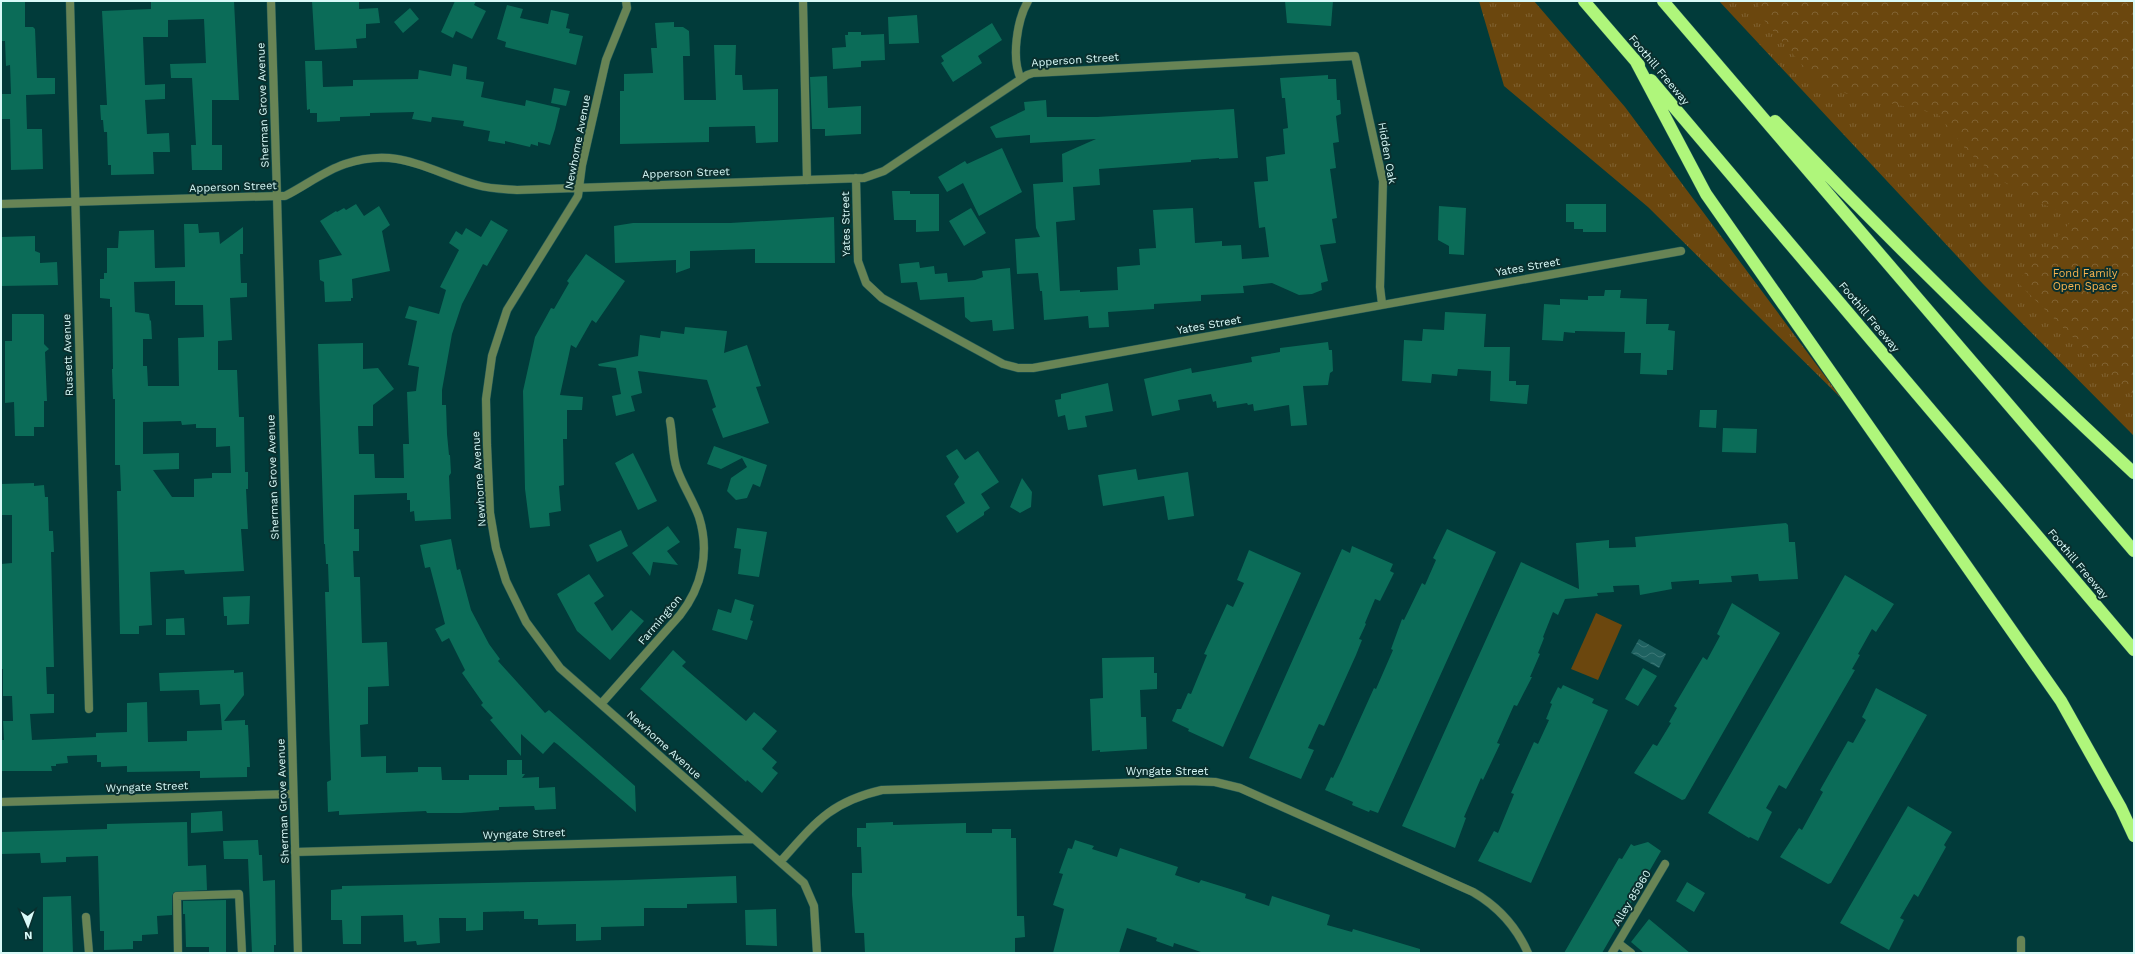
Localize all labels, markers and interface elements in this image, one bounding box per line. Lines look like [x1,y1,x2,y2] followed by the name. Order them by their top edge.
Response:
[1626,32,1692,108] street label: Foothill Freeway
[254,42,272,168] street label: Sherman Grove Avenue
[1031,50,1120,70] street label: Apperson Street
[562,94,594,190] street label: Newhome Avenue
[1375,121,1399,185] street label: Hidden Oak
[642,165,730,181] street label: Apperson Street
[189,179,277,195] street label: Apperson Street
[839,191,853,257] street label: Yates Street
[1495,255,1561,279] street label: Yates Street
[2053,267,2118,293] park label: Fond Family Open Space
[1836,279,1902,355] street label: Foothill Freeway
[1176,313,1242,337] street label: Yates Street
[60,314,76,396] street label: Russett Avenue
[264,414,282,540] street label: Sherman Grove Avenue
[469,431,489,527] street label: Newhome Avenue
[2045,526,2111,602] street label: Foothill Freeway
[635,592,685,648] street label: Farmington
[624,708,704,782] street label: Newhome Avenue
[274,738,292,864] street label: Sherman Grove Avenue
[1126,765,1209,778] street label: Wyngate Street
[105,779,189,795] street label: Wyngate Street
[482,826,566,842] street label: Wyngate Street
[1610,868,1654,928] street label: Alley 85960
[8,906,48,946] north arrow
[24,929,33,942] text: N

